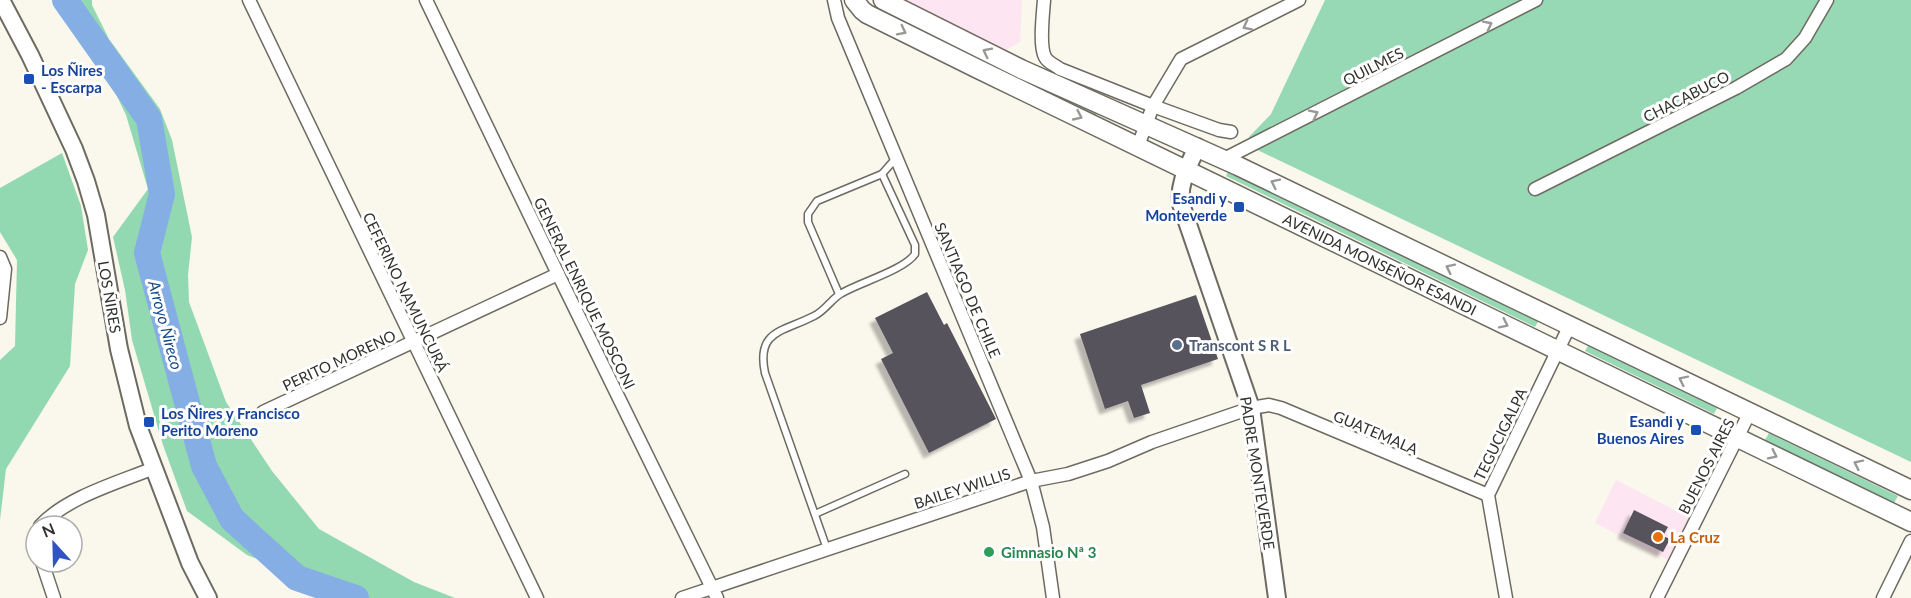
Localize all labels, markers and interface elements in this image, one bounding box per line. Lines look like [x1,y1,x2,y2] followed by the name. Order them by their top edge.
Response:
[1242,19,1253,31] one-way arrow
[1481,21,1492,32] one-way arrow
[896,24,907,36] one-way arrow
[1340,43,1406,89] street label: QUILMES
[982,47,993,59] one-way arrow
[41,61,103,96] place label: Los Ñires - Escarpa
[1640,67,1732,125] street label: CHACABUCO
[22,72,36,86] marker: Los Ñires - Escarpa
[1071,109,1082,121] one-way arrow
[1308,109,1319,121] one-way arrow
[1270,179,1281,191] one-way arrow
[1145,189,1227,224] place label: Esandi y Monteverde
[531,194,639,392] street label: GENERAL ENRIQUE MOSCONI
[1232,200,1246,214] marker: Esandi y Monteverde
[359,209,453,376] street label: CEFERINO NAMUNCURÁ
[1280,209,1480,319] street label: AVENIDA MONSEÑOR ESANDI
[931,220,1005,360] street label: SANTIAGO DE CHILE
[95,259,125,335] street label: LOS ÑIRES
[1446,263,1457,275] one-way arrow
[145,277,187,372] water label: Arroyo Ñireco
[1497,317,1508,329] one-way arrow
[279,326,399,394] street label: PERITO MORENO
[1189,336,1291,354] place label: Transcont S R L
[1170,338,1184,352] marker: Transcont S R L
[1678,375,1689,387] one-way arrow
[1470,384,1531,483] street label: TEGUCIGALPA
[1237,395,1279,551] street label: PADRE MONTEVERDE
[161,404,300,439] place label: Los Ñires y Francisco Perito Moreno
[1331,406,1422,458] street label: GUATEMALA
[1597,412,1684,447] place label: Esandi y Buenos Aires
[142,415,156,429] marker: Los Ñires y Francisco Perito Moreno
[1674,415,1738,517] street label: BUENOS AIRES
[1689,423,1703,437] marker: Esandi y Buenos Aires
[1767,448,1778,460] one-way arrow
[1854,460,1865,472] one-way arrow
[912,464,1012,512] street label: BAILEY WILLIS
[24,514,84,574] north arrow
[39,519,57,541] text: N
[1670,528,1720,546] place label: La Cruz
[1651,530,1665,544] marker: La Cruz
[1001,543,1096,561] place label: Gimnasio Nª 3
[982,545,996,559] marker: Gimnasio Nª 3

